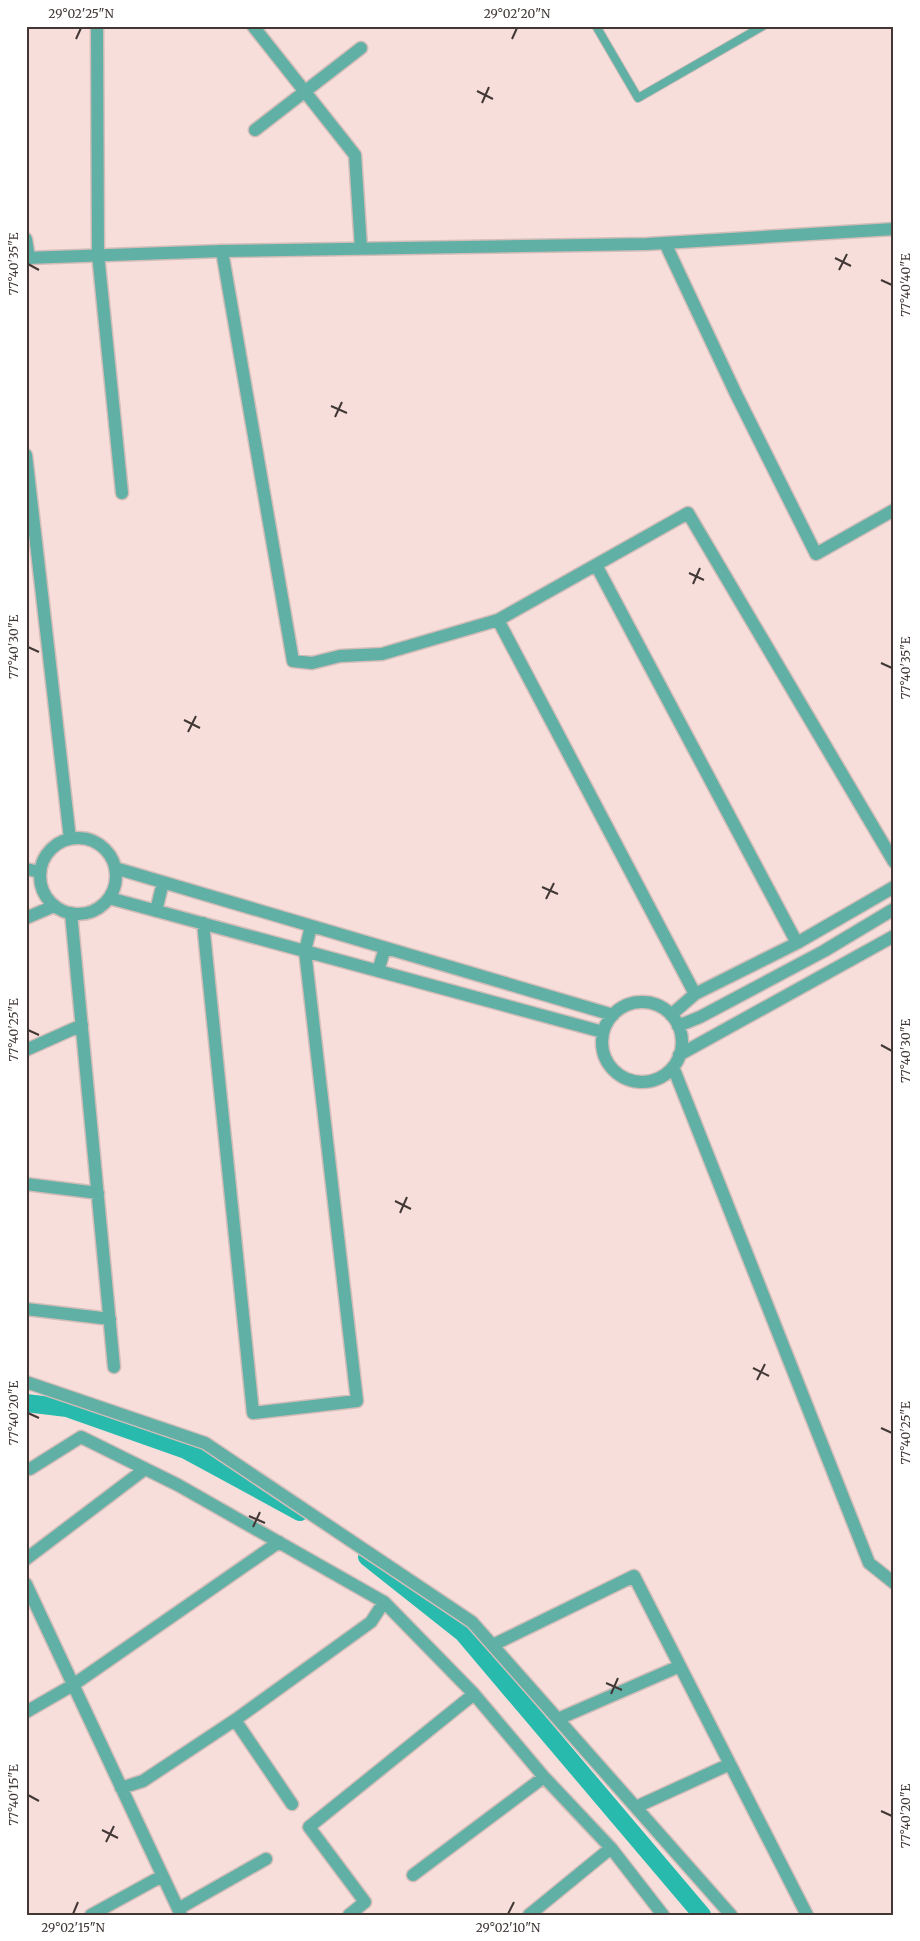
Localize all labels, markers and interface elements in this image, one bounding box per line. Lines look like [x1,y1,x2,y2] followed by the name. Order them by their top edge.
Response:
[48,6,114,21] text: 29°02'25"N
[484,6,551,21] text: 29°02'20"N
[6,232,21,295] text: 77°40'35"E
[898,253,913,317] text: 77°40'40"E
[6,615,21,679] text: 77°40'30"E
[898,636,913,699] text: 77°40'35"E
[6,998,21,1062] text: 77°40'25"E
[898,1019,913,1083] text: 77°40'30"E
[6,1380,21,1445] text: 77°40'20"E
[898,1401,913,1465] text: 77°40'25"E
[6,1764,21,1826] text: 77°40'15"E
[898,1783,913,1848] text: 77°40'20"E
[41,1920,106,1935] text: 29°02'15"N
[476,1920,541,1935] text: 29°02'10"N

